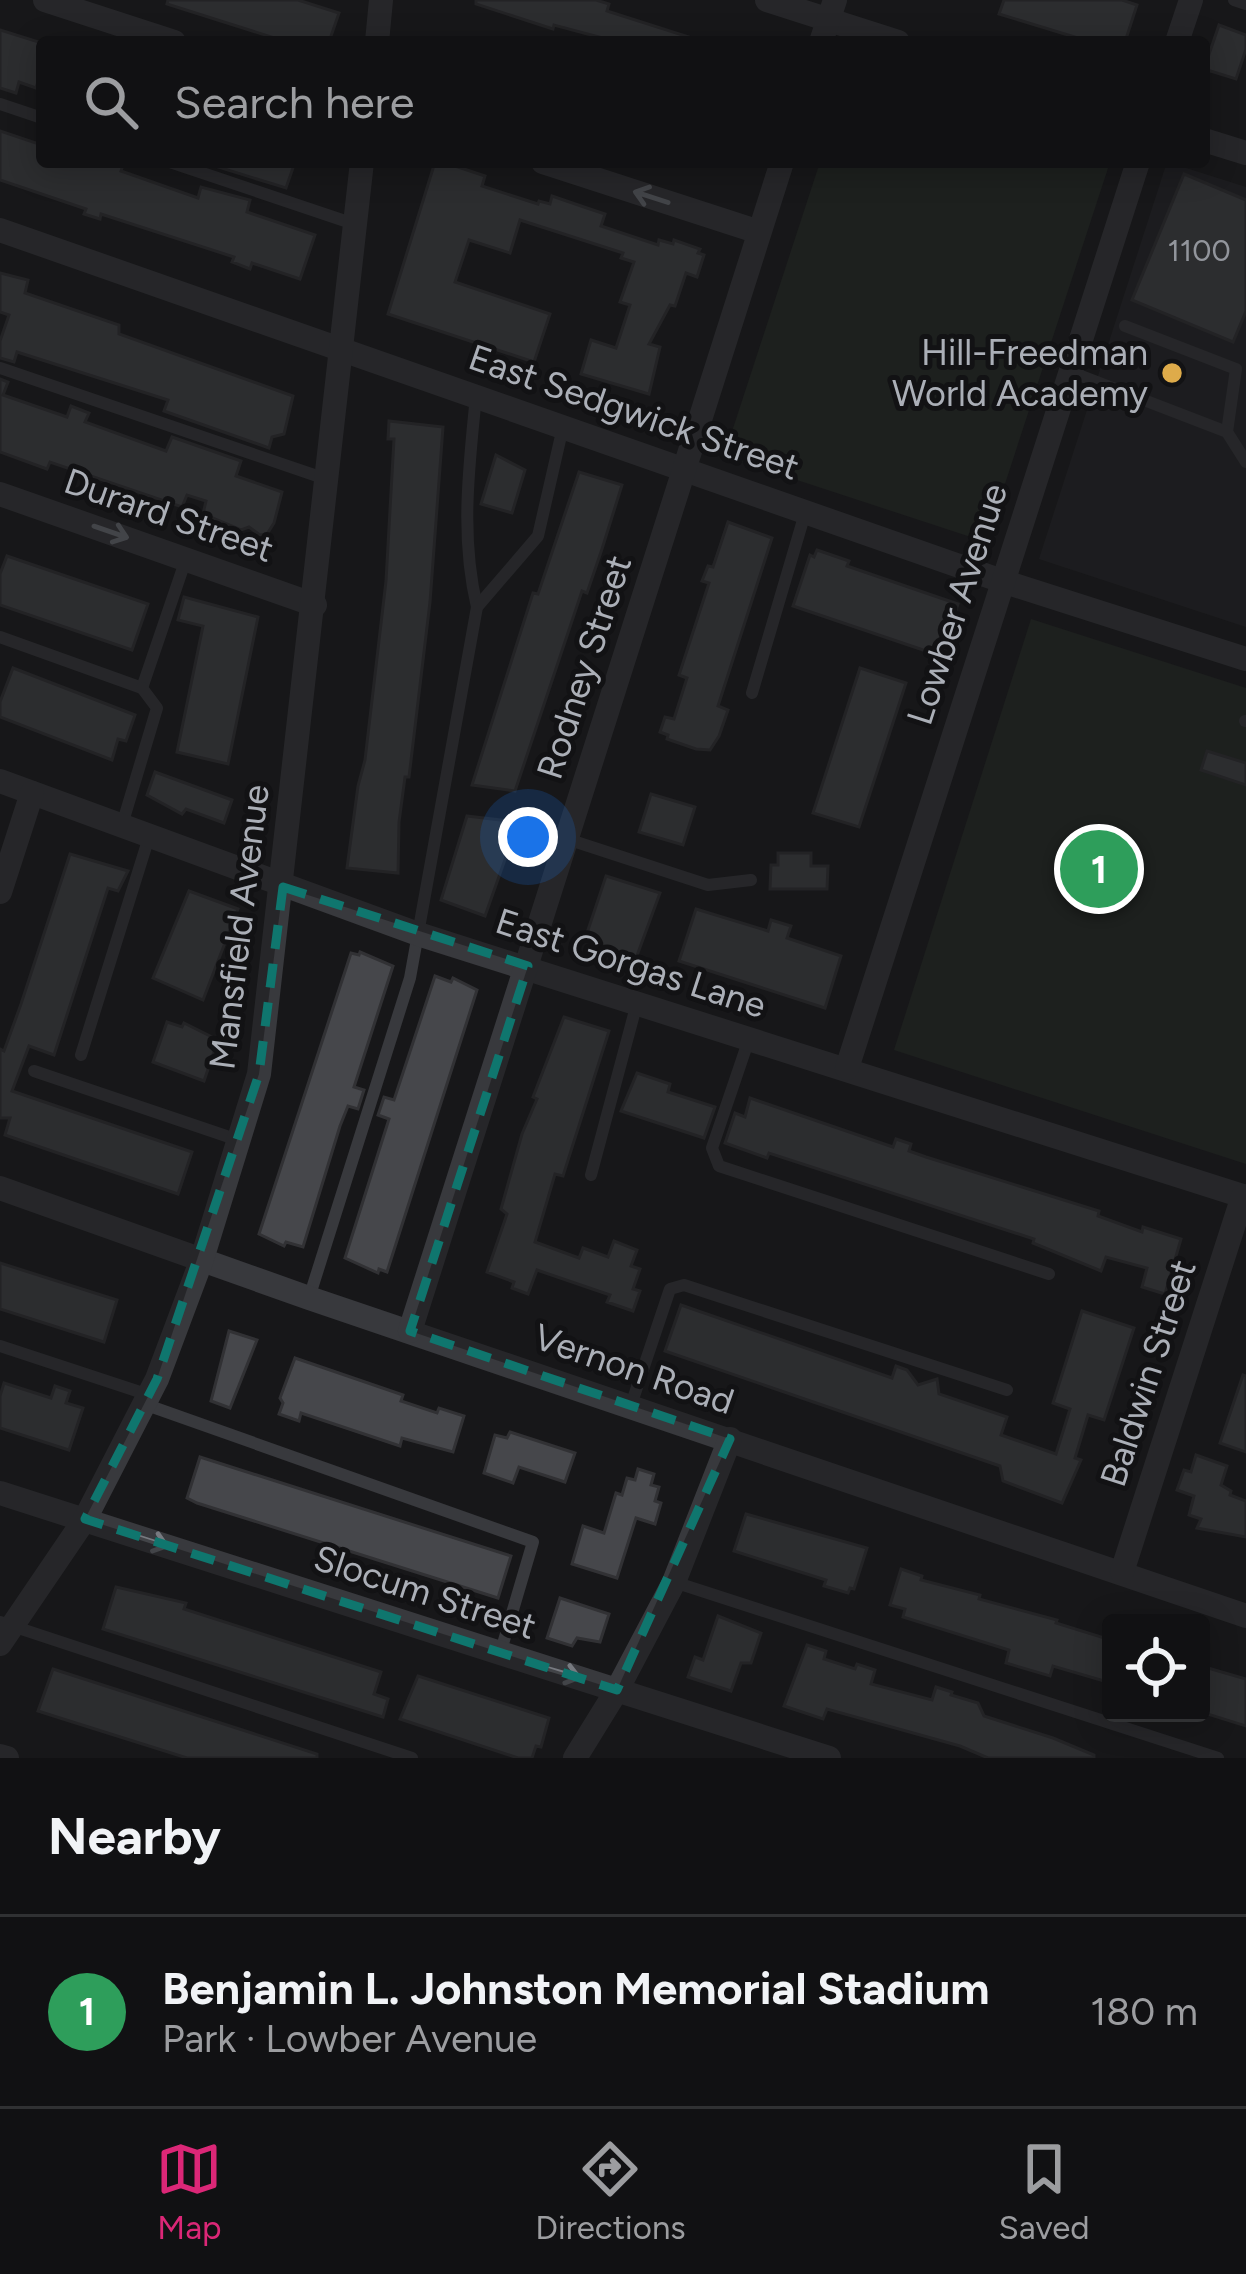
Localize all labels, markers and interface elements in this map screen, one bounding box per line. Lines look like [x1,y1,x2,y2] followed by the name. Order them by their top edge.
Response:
[36,36,1210,168] search box
[78,69,144,135] icon: search
[174,75,414,129] text: Search here
[633,185,671,207] one-way arrow
[1167,232,1231,269] house number: 1100
[892,331,1148,415] place label: Hill-Freedman World Academy
[463,335,805,489] street label: East Sedgwick Street
[1159,360,1185,386] marker: Hill-Freedman World Academy
[59,459,279,571] street label: Durard Street
[898,478,1016,730] street label: Lowber Avenue
[92,523,129,544] one-way arrow
[528,550,640,784] street label: Rodney Street
[200,782,278,1072] street label: Mansfield Avenue
[498,807,558,867] your location
[1060,824,1138,914] pin: 1
[491,899,771,1027] street label: East Gorgas Lane
[1091,1254,1205,1492] street label: Baldwin Street
[529,1315,739,1423] street label: Vernon Road
[131,1532,169,1554] one-way arrow
[309,1536,541,1648] street label: Slocum Street
[1102,1614,1210,1722] map controls
[1102,1614,1210,1722] button: locate
[543,1663,581,1685] one-way arrow
[48,1806,221,1867] text: Nearby
[162,1961,990,2015] text: Benjamin L. Johnston Memorial Stadium
[79,1988,95,2035] text: 1
[1090,1988,1198,2035] text: 180 m
[162,2015,537,2062] text: Park · Lowber Avenue
[156,2136,222,2247] tab: Map
[535,2136,686,2247] tab: Directions
[999,2136,1090,2247] tab: Saved

